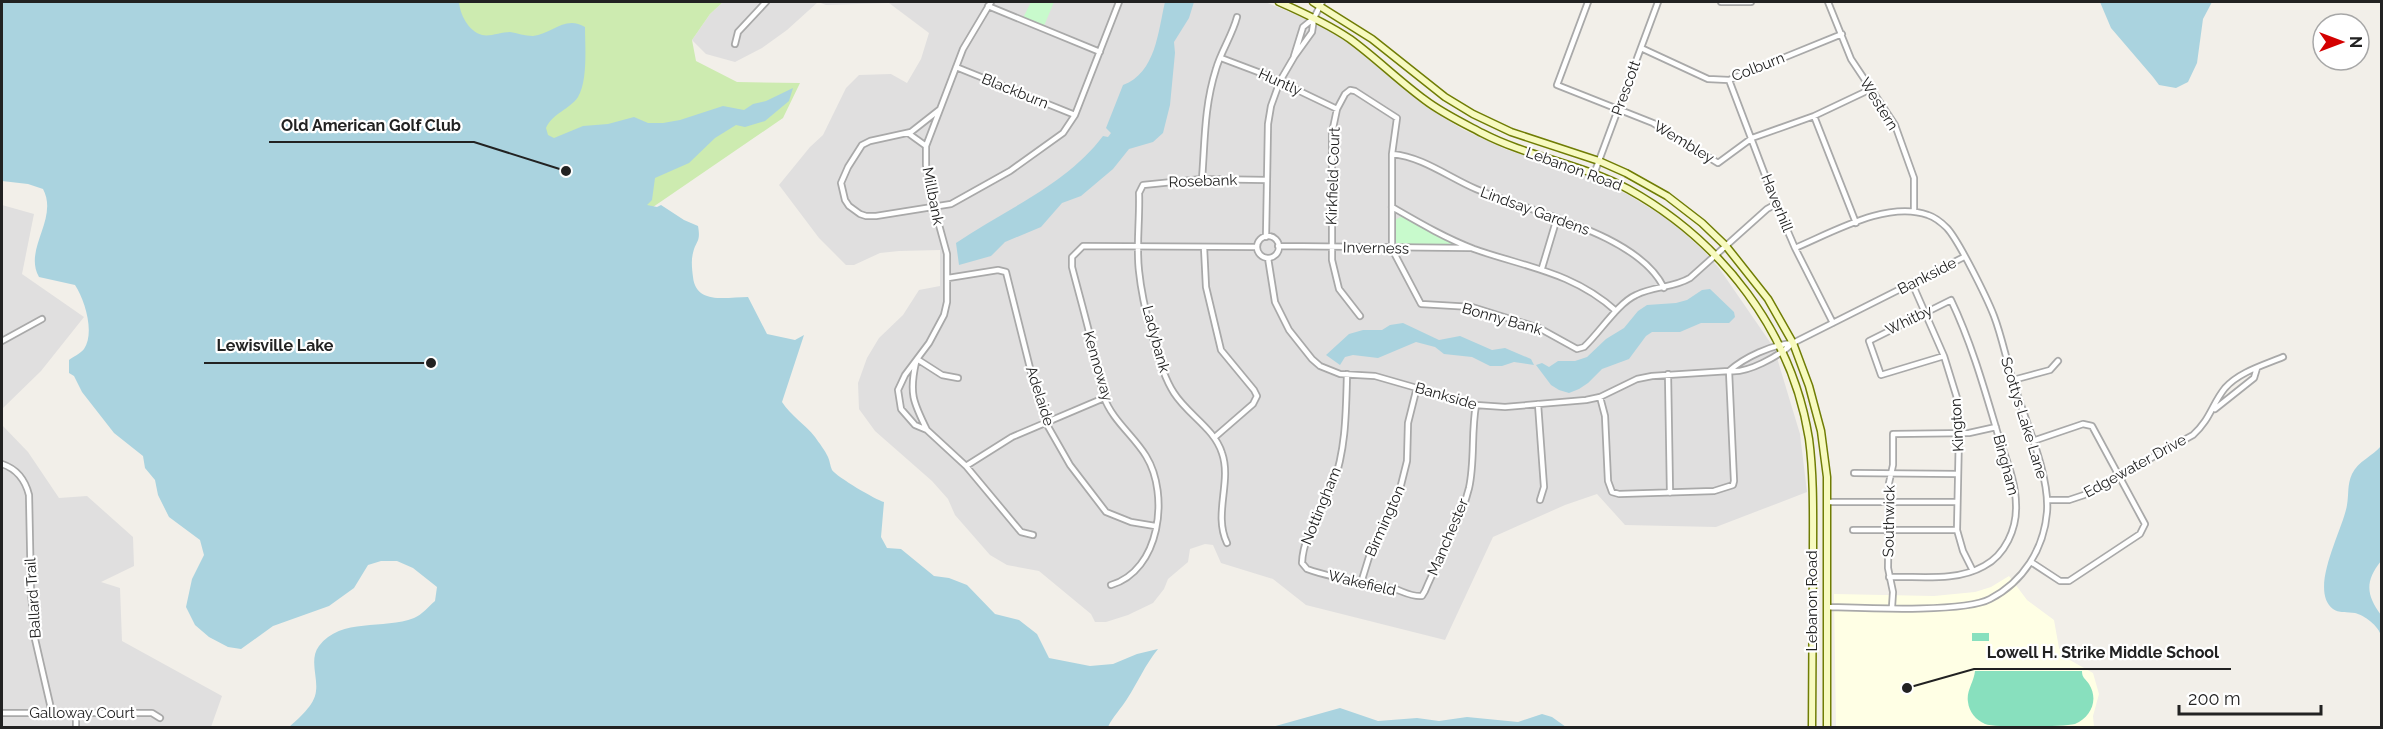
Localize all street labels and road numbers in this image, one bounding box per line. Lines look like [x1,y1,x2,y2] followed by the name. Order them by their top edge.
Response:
[1729,49,1787,85] street label: Colburn
[1608,58,1644,118] street label: Prescott
[1255,64,1305,100] street label: Huntly
[979,69,1051,113] street label: Blackburn
[1856,74,1902,134] street label: Western
[1651,117,1717,167] street label: Wembley
[1322,127,1344,225] street label: Kirkfield Court
[1523,143,1625,195] street label: Lebanon Road
[919,165,947,227] street label: Millbank
[1168,171,1238,191] street label: Rosebank
[1757,171,1797,235] street label: Haverhill
[1478,183,1592,239] street label: Lindsay Gardens
[1343,238,1409,258] street label: Inverness
[1895,253,1960,298] street label: Bankside
[1460,299,1544,339] street label: Bonny Bank
[1883,301,1935,339] street label: Whitby
[1138,304,1174,374] street label: Ladybank
[1079,329,1117,403] street label: Kennoway
[1997,355,2051,481] street label: Scottys Lake Lane
[1022,364,1058,428] street label: Adelaide
[1413,379,1479,413] street label: Bankside
[1947,398,1967,452] street label: Kington
[2081,430,2190,502] street label: Edgewater Drive
[1989,433,2023,497] street label: Bingham
[1297,464,1345,548] street label: Nottingham
[1361,483,1409,559] street label: Birmington
[1879,485,1899,557] street label: Southwick
[1424,495,1473,578] street label: Manchester
[1803,550,1821,652] street label: Lebanon Road
[21,556,45,639] street label: Ballard Trail
[1326,566,1398,600] street label: Wakefield
[29,704,135,722] street label: Galloway Court

